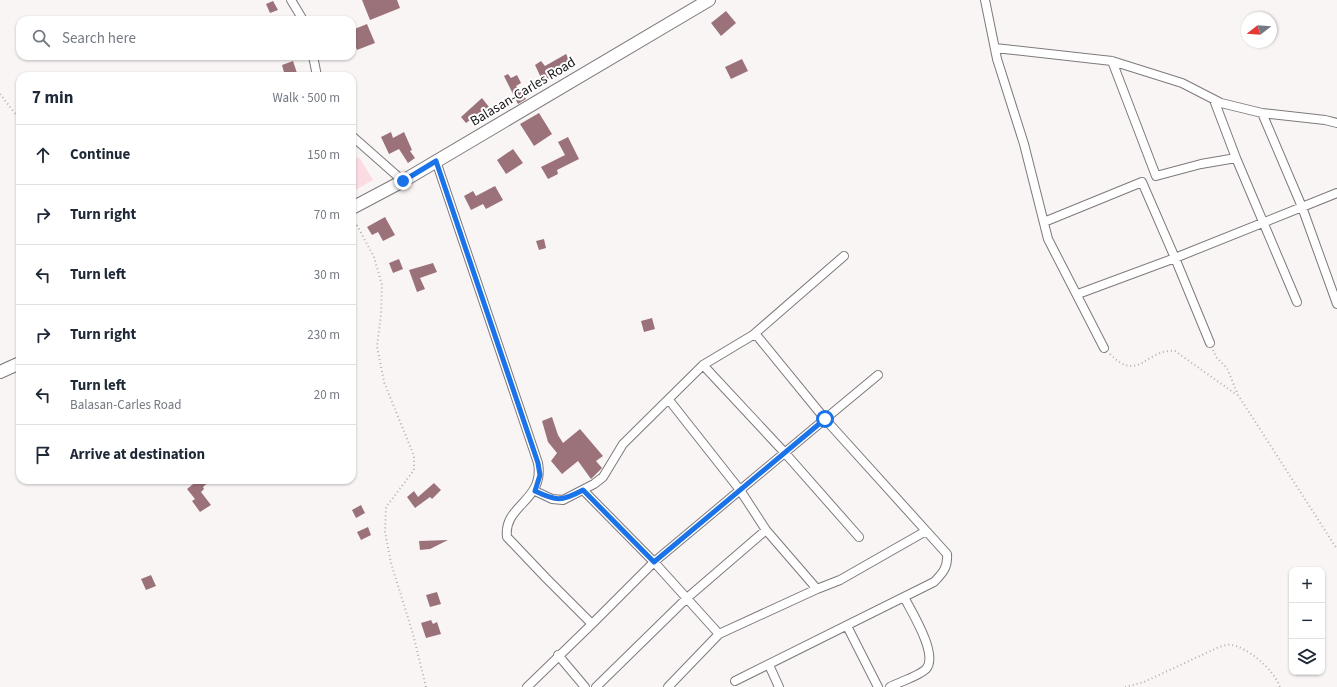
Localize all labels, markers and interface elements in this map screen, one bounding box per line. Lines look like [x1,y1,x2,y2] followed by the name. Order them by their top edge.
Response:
[1241,12,1277,48] north arrow
[16,16,356,60] search box
[30,27,52,49] icon: search
[62,28,136,49] text: Search here
[466,53,580,131] street label: Balasan-Carles Road
[32,86,73,110] text: 7 min
[272,89,340,107] text: Walk · 500 m
[32,144,54,166] icon: ahead
[70,144,130,165] text: Continue
[307,146,340,164] text: 150 m
[394,172,412,190] route end
[32,204,54,226] icon: right
[70,204,136,225] text: Turn right
[314,206,340,224] text: 70 m
[32,264,54,286] icon: left
[70,264,126,285] text: Turn left
[314,266,340,284] text: 30 m
[32,324,54,346] icon: right
[70,324,136,345] text: Turn right
[307,326,340,344] text: 230 m
[70,375,126,396] text: Turn left
[32,384,54,406] icon: left
[314,386,340,404] text: 20 m
[70,396,181,414] text: Balasan-Carles Road
[816,410,834,428] route start
[32,444,54,466] icon: arrive
[70,444,205,465] text: Arrive at destination
[1289,567,1325,675] map controls
[1289,567,1325,603] button: +
[1289,603,1325,639] button: −
[1289,639,1325,675] button: layers

